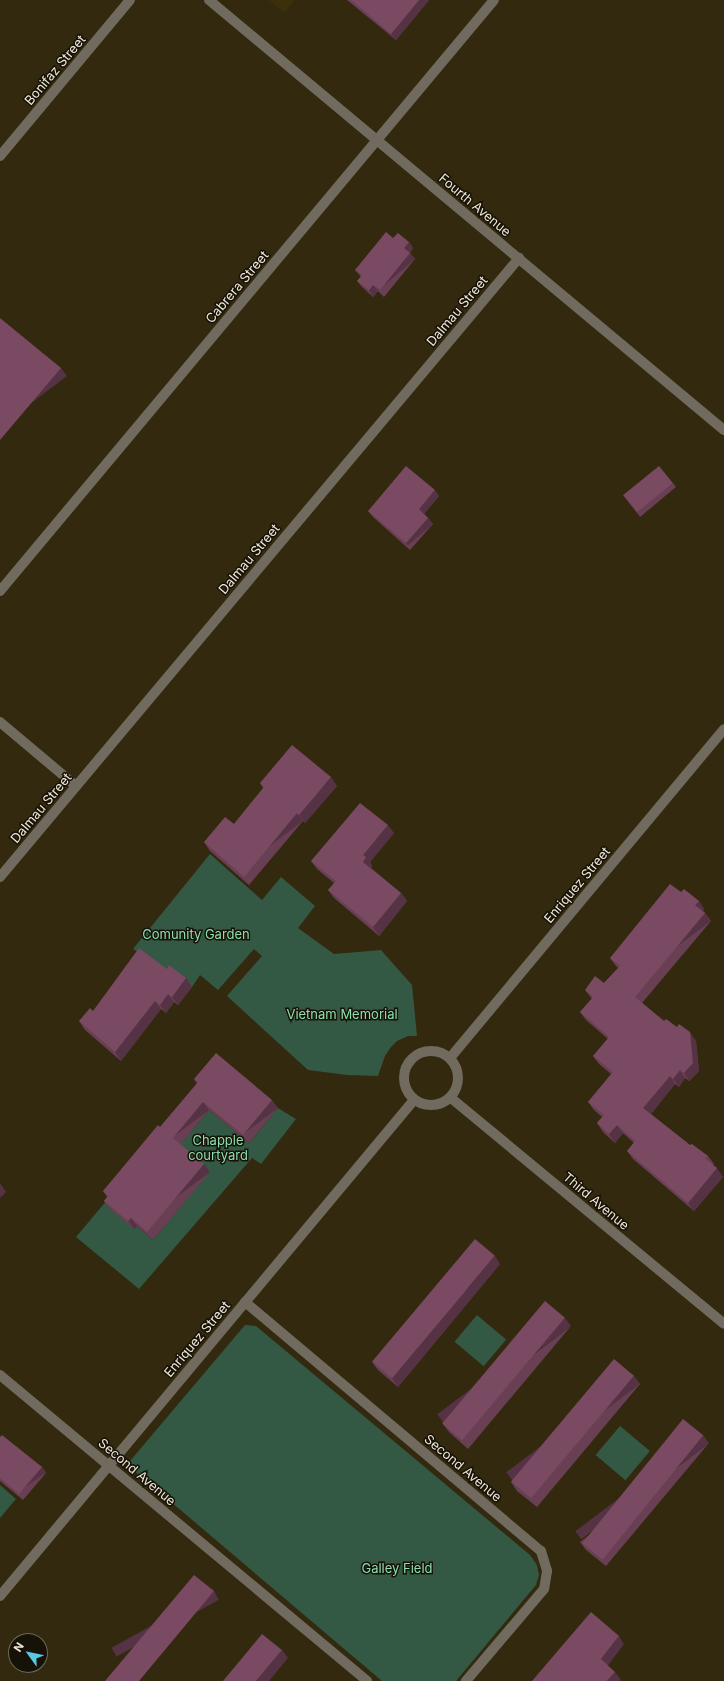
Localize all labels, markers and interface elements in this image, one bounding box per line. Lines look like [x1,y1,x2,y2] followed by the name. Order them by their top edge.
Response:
[21,32,89,108] street label: Bonifaz Street
[436,170,514,240] street label: Fourth Avenue
[202,248,272,326] street label: Cabrera Street
[423,273,491,349] street label: Dalmau Street
[215,521,283,597] street label: Dalmau Street
[7,770,75,846] street label: Dalmau Street
[541,844,613,926] street label: Enriquez Street
[142,926,250,942] park label: Comunity Garden
[286,1006,398,1022] park label: Vietnam Memorial
[188,1133,248,1164] park label: Chapple courtyard
[560,1169,632,1233] street label: Third Avenue
[161,1298,233,1380] street label: Enriquez Street
[421,1431,505,1505] street label: Second Avenue
[95,1435,179,1509] street label: Second Avenue
[361,1560,433,1576] park label: Galley Field
[8,1633,48,1673] north arrow
[11,1640,27,1654] text: N

